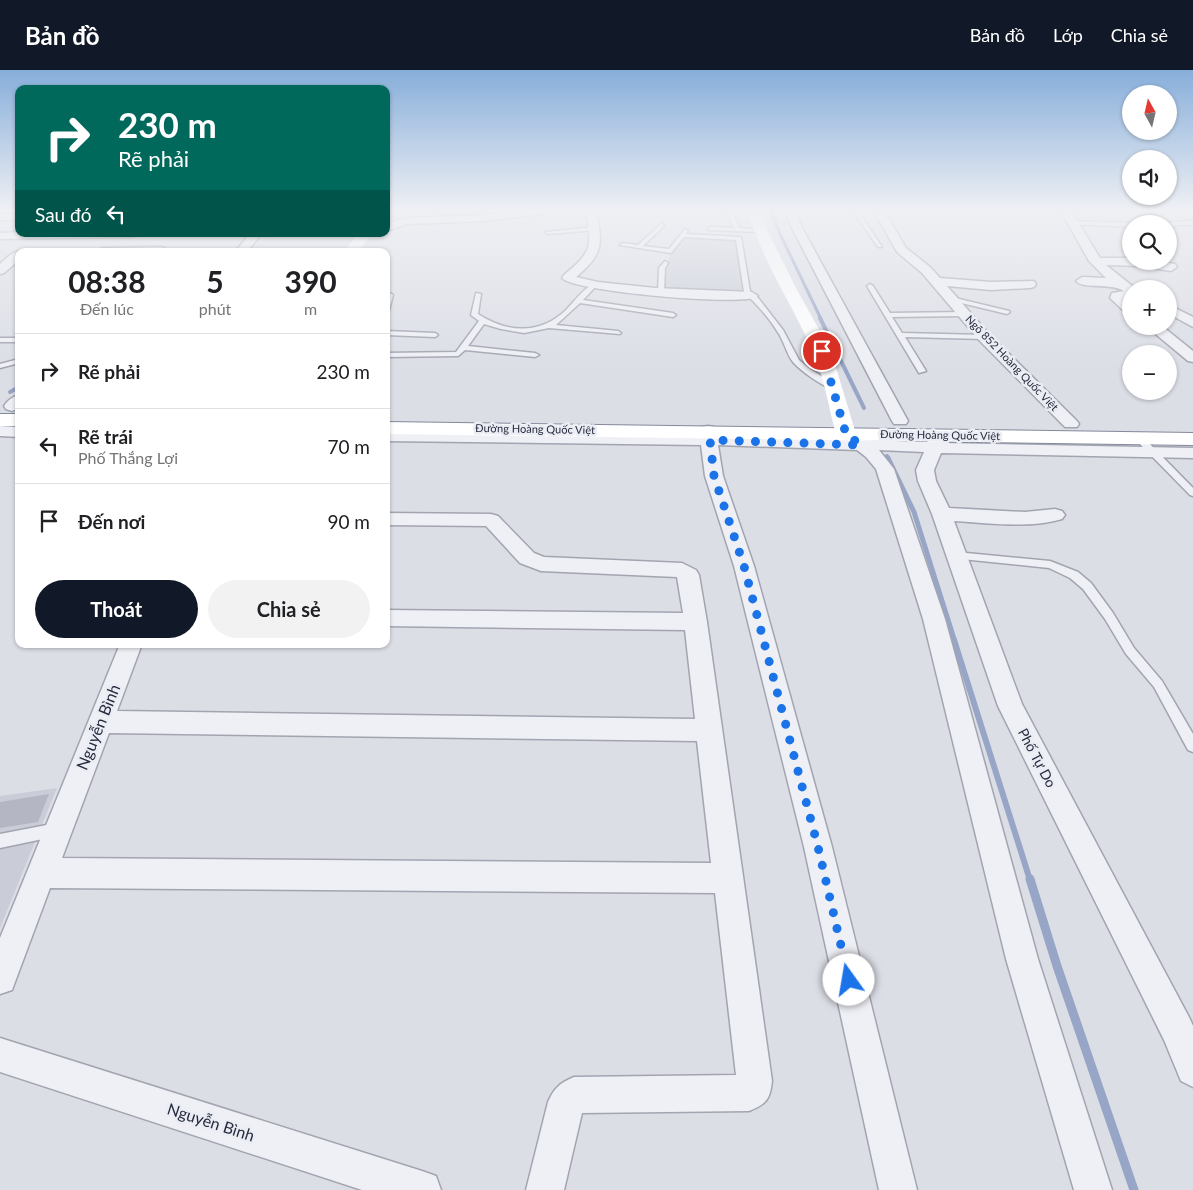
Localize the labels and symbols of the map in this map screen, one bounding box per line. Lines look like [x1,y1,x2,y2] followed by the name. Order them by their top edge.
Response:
[1122,85,1178,140] north arrow
[963,312,1062,413] street label: Ngõ 852 Hoàng Quốc Việt
[801,330,843,372] pin
[475,421,595,436] street label: Đường Hoàng Quốc Việt
[880,427,1000,442] street label: Đường Hoàng Quốc Việt
[72,681,123,772] street label: Nguyễn Bình
[1015,725,1060,790] street label: Phố Tự Do
[822,953,874,1005] position arrow
[165,1098,257,1145] street label: Nguyễn Bình

